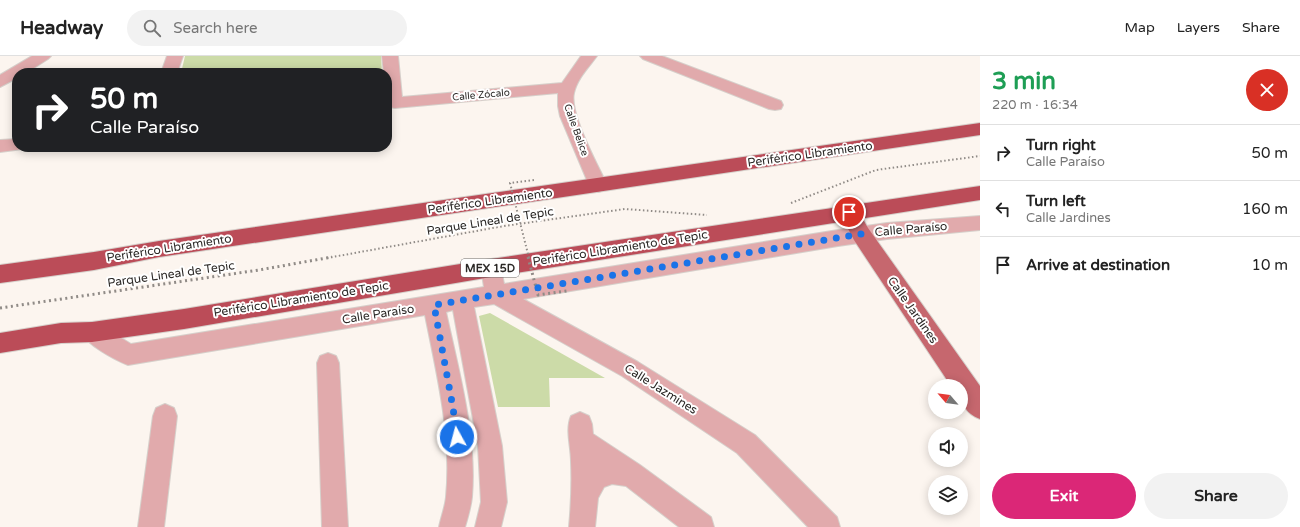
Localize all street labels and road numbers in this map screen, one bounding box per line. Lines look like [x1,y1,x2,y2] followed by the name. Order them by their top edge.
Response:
[452,87,510,103] street label: Calle Zócalo
[561,102,591,158] street label: Calle Belice
[747,138,873,170] street label: Periférico Libramiento
[427,185,553,217] street label: Periférico Libramiento
[426,204,554,238] street label: Parque Lineal de Tepic
[874,219,948,239] street label: Calle Paraíso
[531,227,709,269] street label: Periférico Libramiento de Tepic
[106,231,232,265] street label: Periférico Libramiento
[106,258,236,290] street label: Parque Lineal de Tepic
[461,259,519,277] road number: MEX 15D
[885,274,941,346] street label: Calle Jardines
[212,278,390,320] street label: Periférico Libramiento de Tepic
[341,301,415,327] street label: Calle Paraíso
[622,361,700,417] street label: Calle Jazmines

